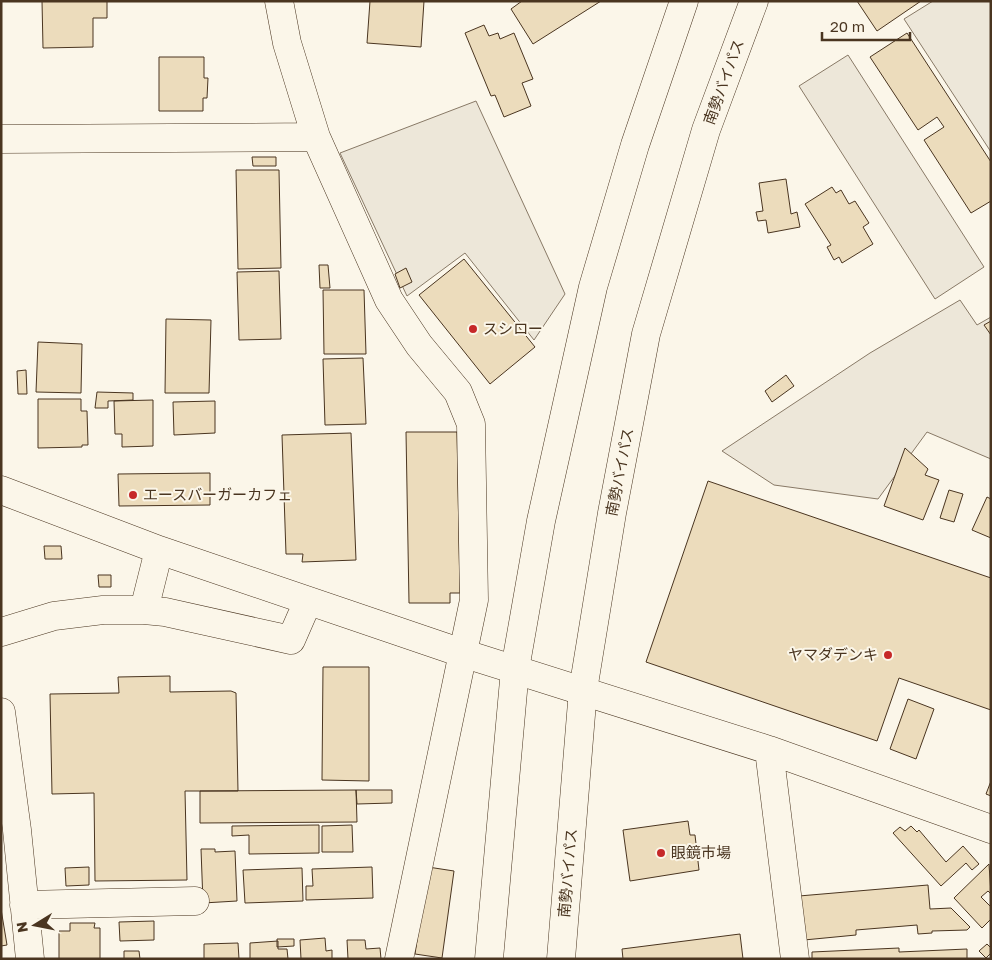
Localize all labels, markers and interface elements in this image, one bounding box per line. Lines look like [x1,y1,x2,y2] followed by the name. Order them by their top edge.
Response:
[822,10,910,42] scale bar
[830,17,865,35] text: 20 m
[699,36,747,127] street label: 南勢バイパス
[483,319,543,337] place label: スシロー
[467,323,479,335] marker: スシロー
[602,426,636,518] street label: 南勢バイパス
[143,485,292,503] place label: エースバーガーカフェ
[127,489,139,501] marker: エースバーガーカフェ
[788,645,878,663] place label: ヤマダデンキ
[882,649,894,661] marker: ヤマダデンキ
[554,827,580,918] street label: 南勢バイパス
[671,843,731,861] place label: 眼鏡市場
[655,847,667,859] marker: 眼鏡市場
[10,900,60,950] north arrow
[12,921,31,934] text: N

